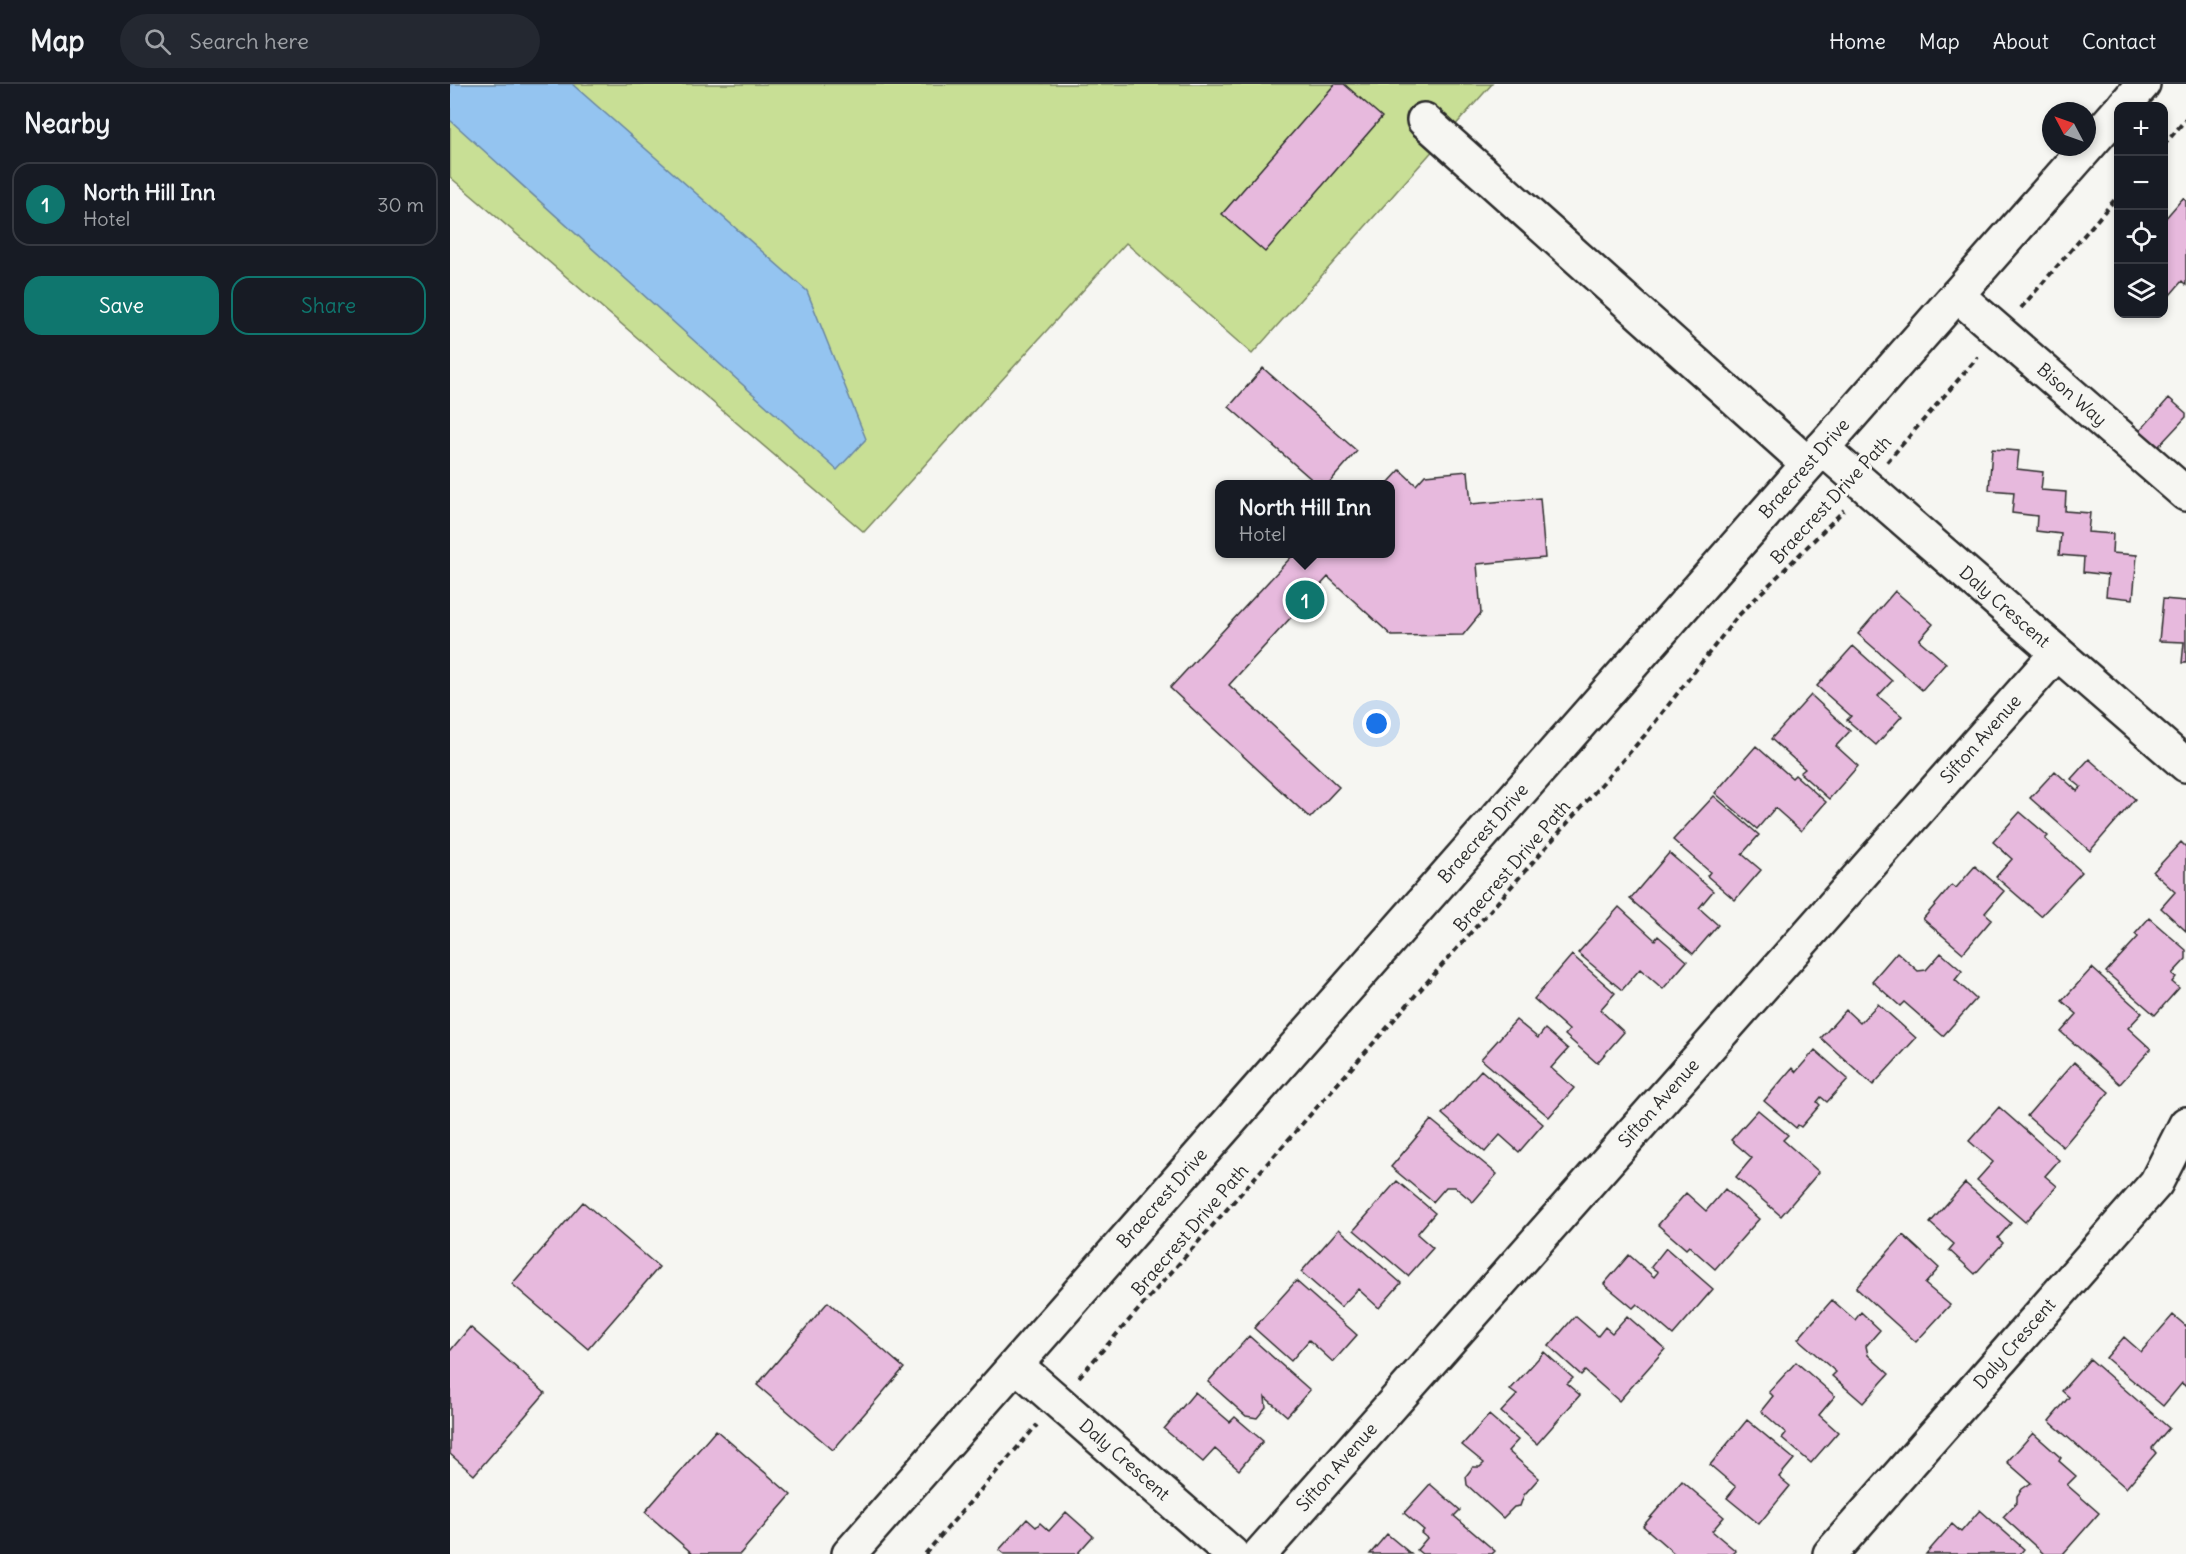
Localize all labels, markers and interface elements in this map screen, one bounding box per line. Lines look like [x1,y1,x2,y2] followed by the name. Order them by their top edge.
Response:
[120,14,540,68] search box
[30,23,84,59] text: Map
[141,25,174,58] icon: search
[189,27,309,55] text: Search here
[1829,28,1886,55] text: Home
[1919,28,1960,55] text: Map
[1993,28,2049,55] text: About
[2082,28,2156,55] text: Contact
[2042,102,2096,156] north arrow
[2114,102,2168,318] map controls
[2114,102,2168,156] button: +
[24,107,110,140] text: Nearby
[2114,156,2168,210] button: −
[83,178,215,206] text: North Hill Inn
[42,192,49,217] text: 1
[377,192,424,217] text: 30 m
[83,206,130,231] text: Hotel
[2114,210,2168,264] button: locate
[2114,264,2168,318] button: layers
[24,276,219,335] button: Save
[231,276,426,335] button: Share
[2032,358,2112,431] street label: Bison Way
[1754,413,1854,523] street label: Braecrest Drive
[1765,431,1896,569] street label: Braecrest Drive Path
[1215,480,1395,558] popup
[1239,493,1371,521] text: North Hill Inn
[1239,521,1286,546] text: Hotel
[1955,561,2055,652] street label: Daly Crescent
[1286,578,1324,622] pin: 1
[1935,689,2026,788] street label: Sifton Avenue
[1362,709,1391,738] your location
[1433,778,1533,888] street label: Braecrest Drive
[1448,795,1575,936] street label: Braecrest Drive Path
[1613,1053,1704,1152] street label: Sifton Avenue
[1112,1143,1212,1253] street label: Braecrest Drive
[1126,1159,1253,1300] street label: Braecrest Drive Path
[1969,1293,2060,1393] street label: Daly Crescent
[1075,1414,1175,1505] street label: Daly Crescent
[1291,1417,1382,1516] street label: Sifton Avenue

